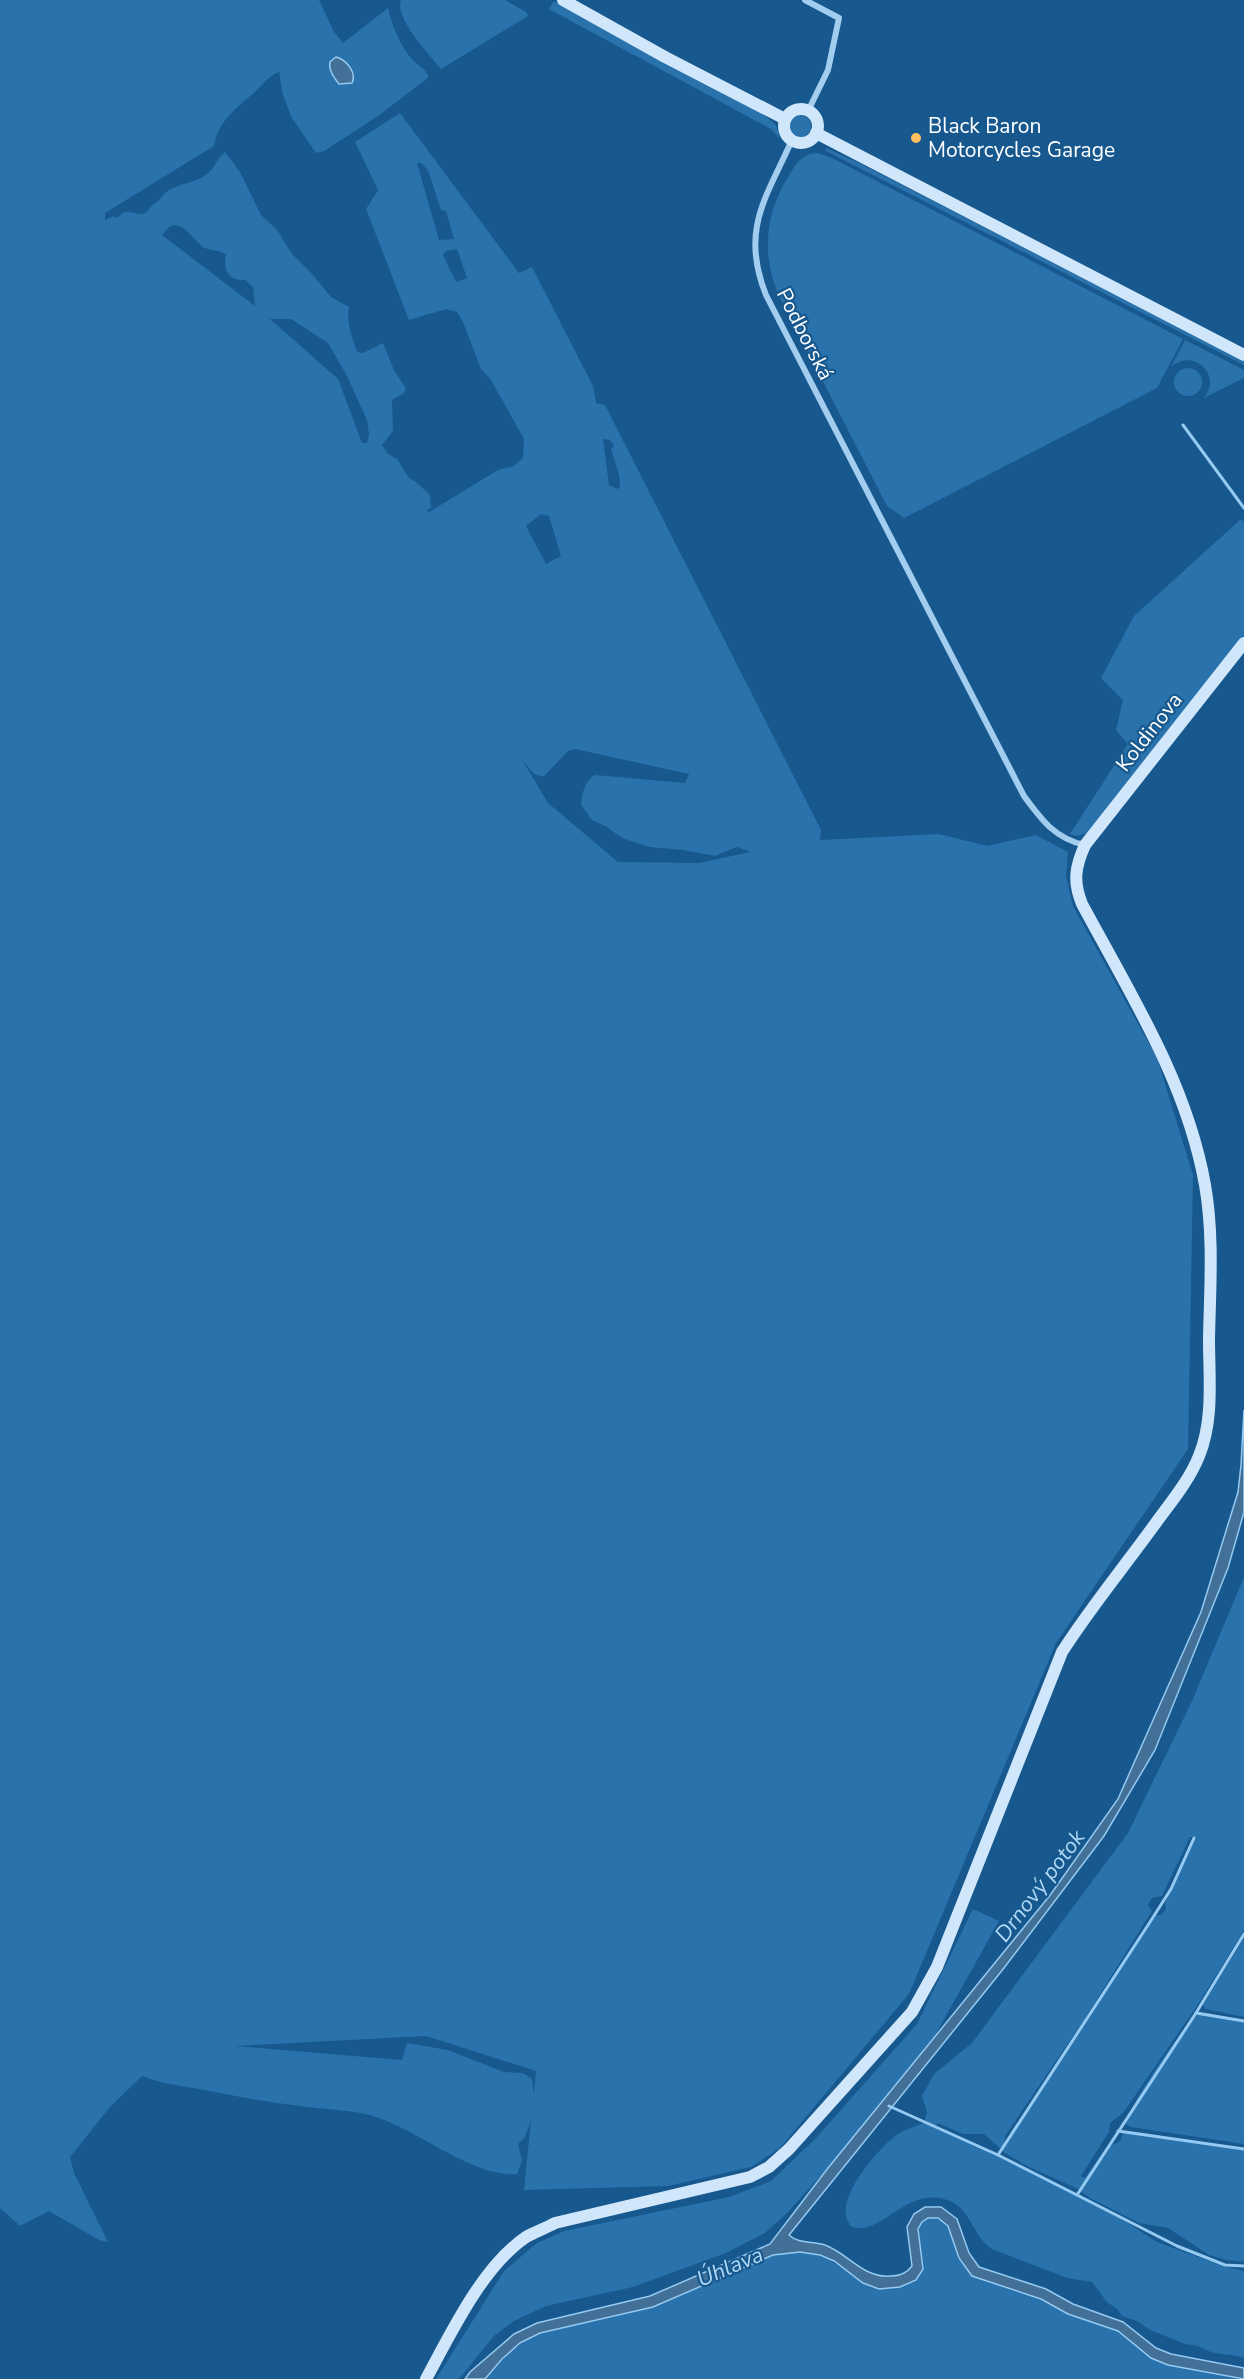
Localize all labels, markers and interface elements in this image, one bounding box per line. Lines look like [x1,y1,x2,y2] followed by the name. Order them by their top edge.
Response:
[928,112,1115,164] place label: Black Baron Motorcycles Garage
[909,131,923,145] marker: Black Baron Motorcycles Garage
[770,283,840,385] street label: Podborská
[1109,687,1189,777] street label: Koldinova
[988,1823,1093,1948] water label: Drnový potok
[692,2240,768,2294] water label: Úhlava

